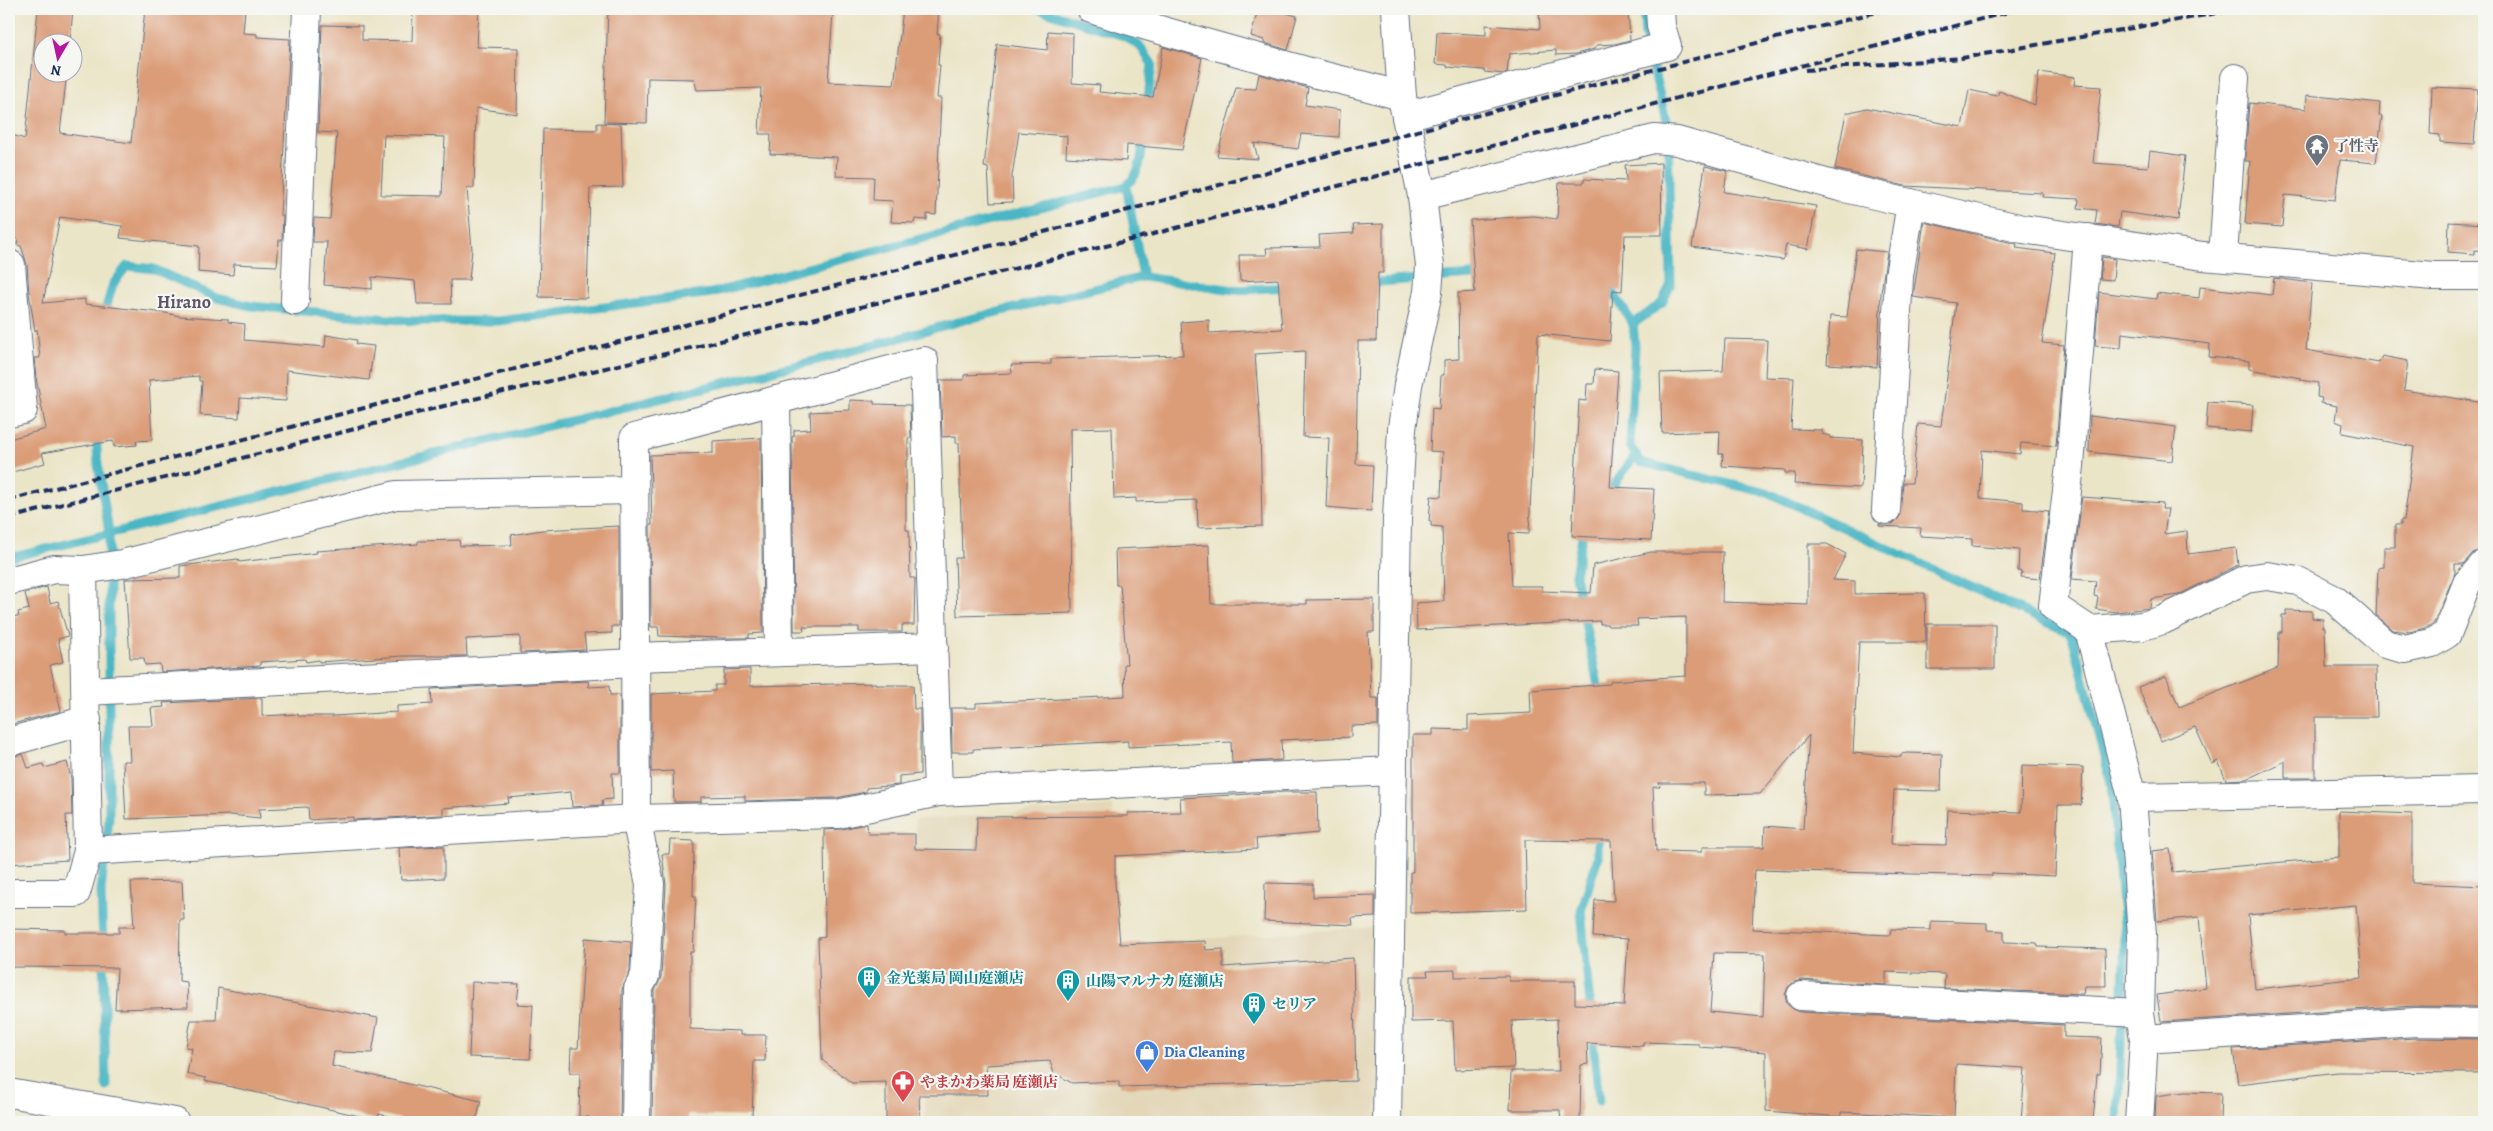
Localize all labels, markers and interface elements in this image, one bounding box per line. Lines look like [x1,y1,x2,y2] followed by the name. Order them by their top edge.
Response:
[32,32,82,82] north arrow
[50,60,63,81] text: N
[2304,133,2330,167] temple icon: 了性寺
[2334,136,2379,156] place label: 了性寺
[157,290,211,314] district label: Hirano
[856,965,882,999] building icon: 金光薬局 岡山庭瀬店
[886,968,1024,988] place label: 金光薬局 岡山庭瀬店
[1055,968,1081,1002] building icon: 山陽マルナカ 庭瀬店
[1086,971,1223,991] place label: 山陽マルナカ 庭瀬店
[1241,991,1267,1025] building icon: セリア
[1272,994,1317,1014] place label: セリア
[1134,1039,1160,1073] shop icon: Dia Cleaning
[1164,1042,1245,1062] place label: Dia Cleaning
[890,1069,916,1103] pharmacy icon: やまかわ薬局 庭瀬店
[920,1072,1058,1092] place label: やまかわ薬局 庭瀬店

